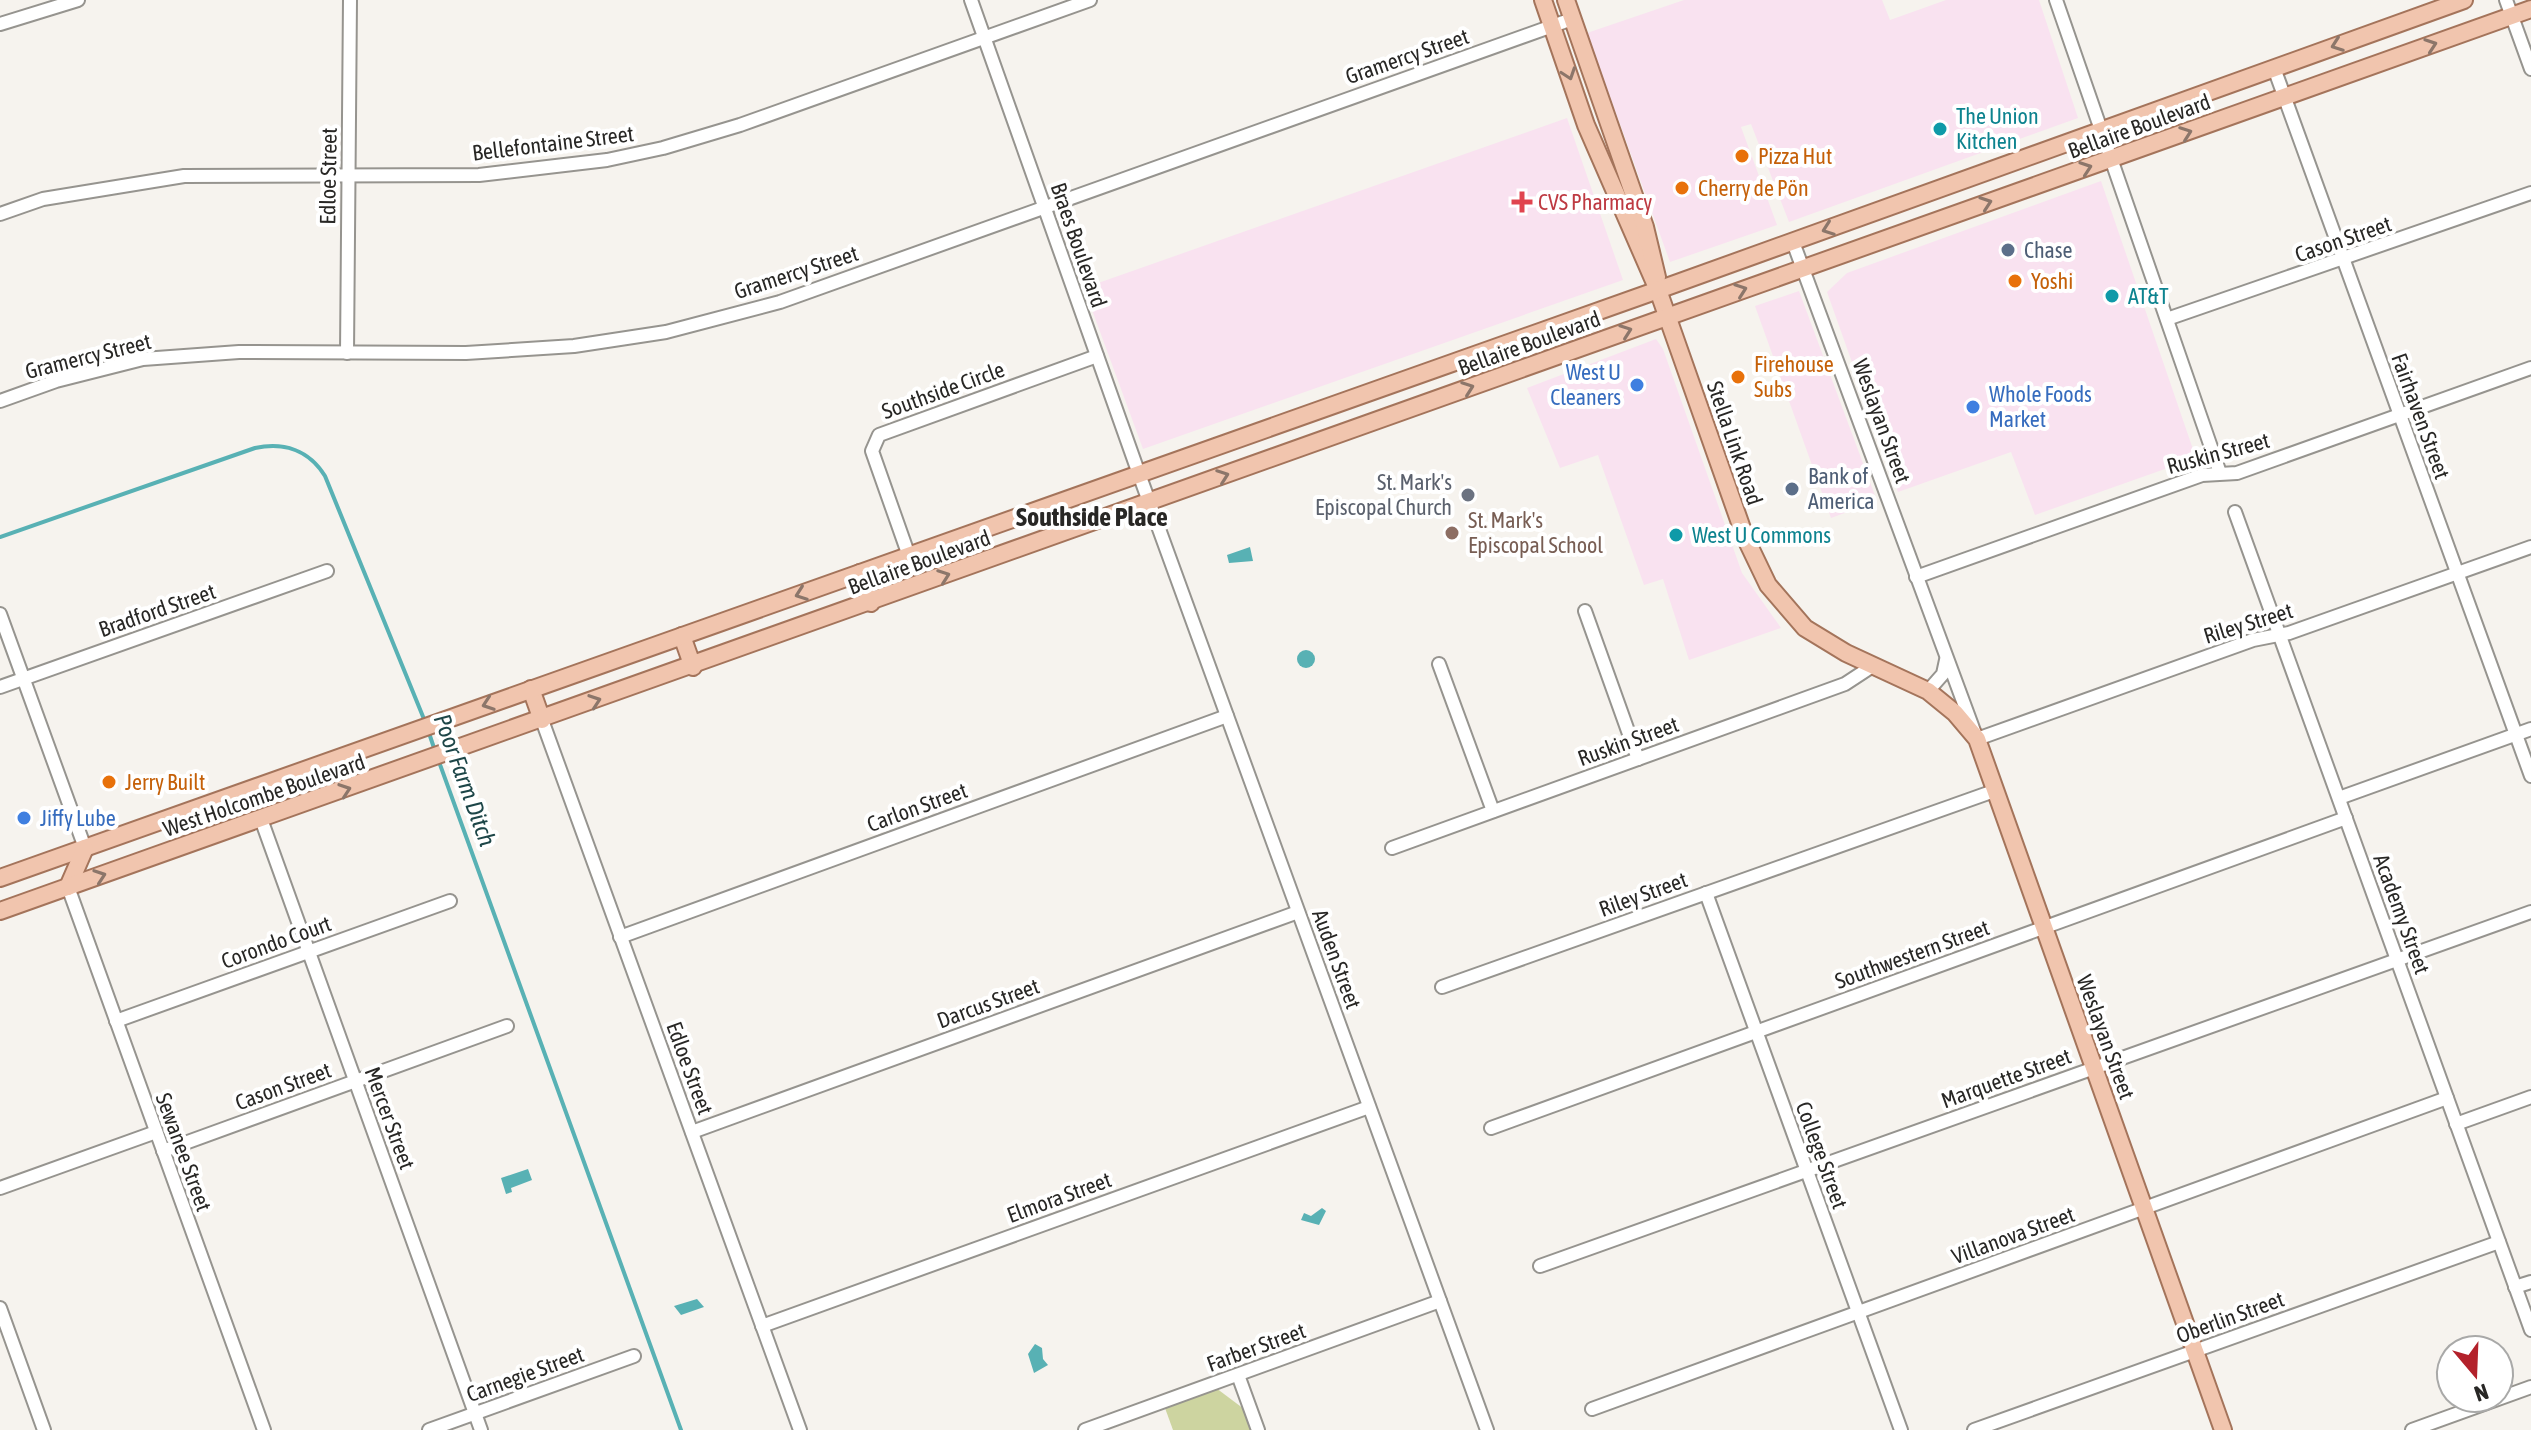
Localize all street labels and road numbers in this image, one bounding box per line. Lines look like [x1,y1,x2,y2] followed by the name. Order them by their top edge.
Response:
[1342,23,1472,89] street label: Gramercy Street
[2064,88,2214,164] street label: Bellaire Boulevard
[471,120,635,166] street label: Bellefontaine Street
[314,127,342,225] street label: Edloe Street
[1046,179,1112,311] street label: Braes Boulevard
[2291,210,2395,268] street label: Cason Street
[731,240,861,304] street label: Gramercy Street
[1454,305,1604,381] street label: Bellaire Boulevard
[22,328,154,384] street label: Gramercy Street
[2386,350,2456,482] street label: Fairhaven Street
[1848,355,1916,487] street label: Weslayan Street
[878,356,1008,424] street label: Southside Circle
[1702,378,1768,508] street label: Stella Link Road
[2164,427,2272,479] street label: Ruskin Street
[844,524,994,600] street label: Bellaire Boulevard
[95,578,219,642] street label: Bradford Street
[2200,597,2296,649] street label: Riley Street
[1574,711,1682,771] street label: Ruskin Street
[160,748,368,842] street label: West Holcombe Boulevard
[863,777,971,837] street label: Carlon Street
[2368,850,2436,978] street label: Academy Street
[1595,866,1691,922] street label: Riley Street
[1307,906,1367,1012] street label: Auden Street
[218,910,334,974] street label: Corondo Court
[1831,914,1993,994] street label: Southwestern Street
[2072,971,2140,1103] street label: Weslayan Street
[933,973,1043,1033] street label: Darcus Street
[661,1018,719,1118] street label: Edloe Street
[1938,1042,2074,1114] street label: Marquette Street
[231,1057,335,1115] street label: Cason Street
[359,1063,421,1173] street label: Mercer Street
[151,1089,217,1215] street label: Sewanee Street
[1791,1098,1853,1212] street label: College Street
[1003,1166,1115,1228] street label: Elmora Street
[1948,1201,2078,1269] street label: Villanova Street
[2173,1286,2287,1348] street label: Oberlin Street
[1203,1317,1309,1377] street label: Farber Street
[463,1341,587,1407] street label: Carnegie Street

